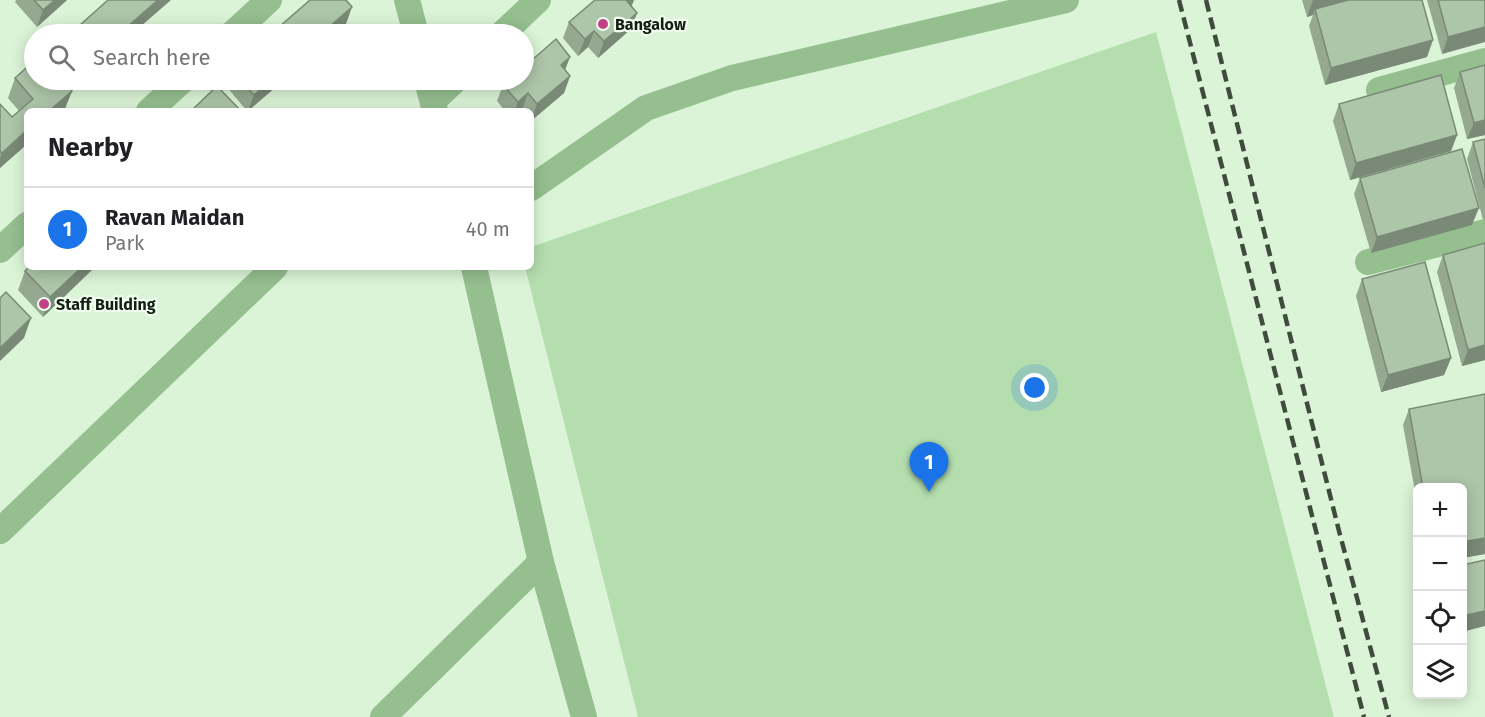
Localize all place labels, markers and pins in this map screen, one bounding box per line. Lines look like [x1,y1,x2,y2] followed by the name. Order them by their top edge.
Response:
[615,15,686,34] place label: Bangalow
[596,17,610,31] marker: Bangalow
[56,295,156,314] place label: Staff Building
[37,297,51,311] marker: Staff Building
[910,442,948,492] pin: 1

